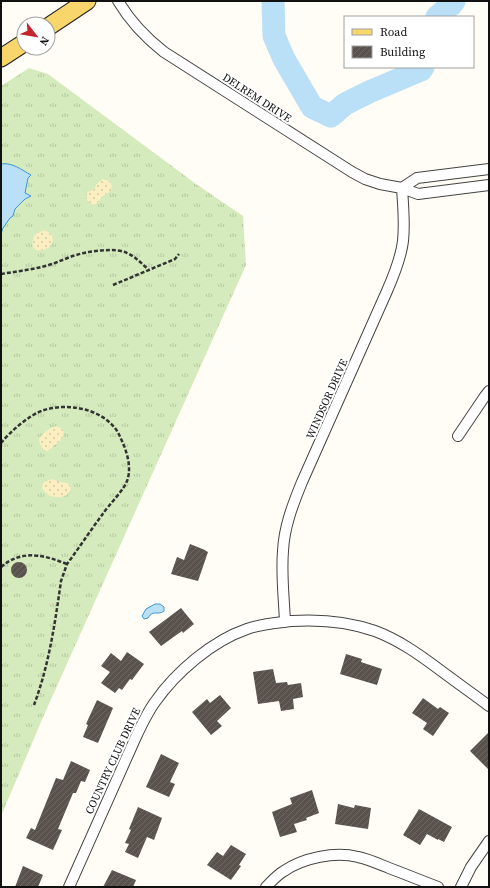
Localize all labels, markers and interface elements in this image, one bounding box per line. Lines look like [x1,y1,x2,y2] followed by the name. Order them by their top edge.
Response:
[16,16,56,56] north arrow
[344,16,474,68] legend
[380,24,407,40] text: Road
[36,34,53,48] text: N
[380,44,425,60] text: Building
[220,70,295,126] street label: DELREM DRIVE
[303,356,352,441] street label: WINDSOR DRIVE
[82,705,144,817] street label: COUNTRY CLUB DRIVE

